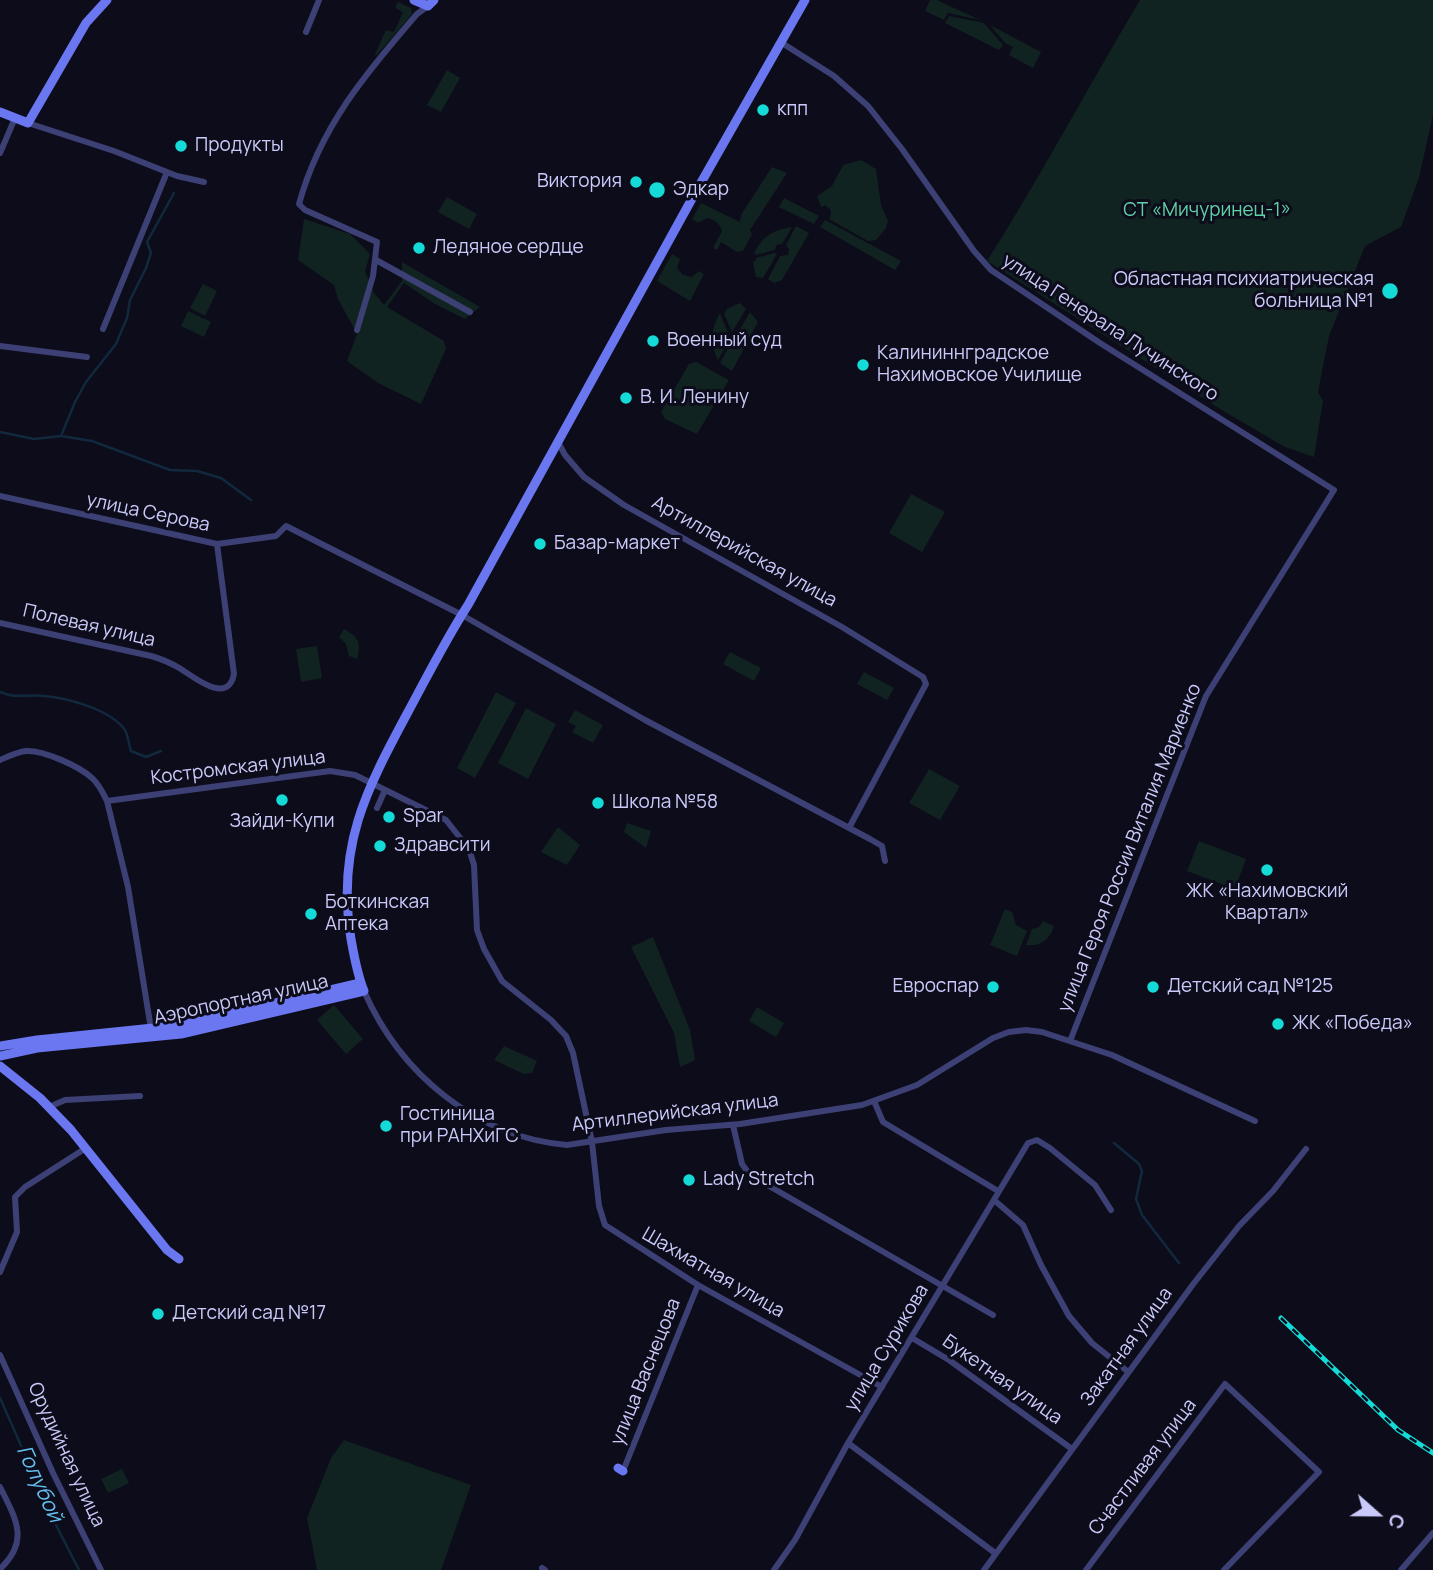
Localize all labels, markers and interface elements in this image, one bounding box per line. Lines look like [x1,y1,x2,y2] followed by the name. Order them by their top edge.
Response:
[777,99,808,121] place label: кпп
[755,102,771,118] marker: кпп
[195,135,284,157] place label: Продукты
[173,138,189,154] marker: Продукты
[537,171,622,193] place label: Виктория
[628,174,644,190] marker: Виктория
[673,179,729,201] place label: Эдкар
[647,180,667,200] marker: Эдкар
[1123,200,1291,222] park label: СТ «Мичуринец-1»
[433,237,584,259] place label: Ледяное сердце
[411,240,427,256] marker: Ледяное сердце
[998,249,1222,407] street label: улица Генерала Лучинского
[1114,269,1374,313] place label: Областная психиатрическая больница №1
[1380,281,1400,301] marker: Областная психиатрическая больница №1
[667,330,782,352] place label: Военный суд
[645,333,661,349] marker: Военный суд
[877,343,1082,387] place label: Калининнградское Нахимовское Училище
[855,357,871,373] marker: Калининнградское Нахимовское Училище
[640,387,749,409] place label: В. И. Ленину
[618,390,634,406] marker: В. И. Ленину
[84,489,212,537] street label: улица Серова
[647,492,841,612] street label: Артиллерийская улица
[554,533,680,555] place label: Базар-маркет
[532,536,548,552] marker: Базар-маркет
[21,600,157,652] street label: Полевая улица
[1053,680,1207,1016] street label: улица Героя России Виталия Мариенко
[149,746,327,790] street label: Костромская улица
[274,792,290,808] marker: Зайди-Купи
[612,792,718,814] place label: Школа №58
[590,795,606,811] marker: Школа №58
[403,806,443,828] place label: Spar
[381,809,397,825] marker: Spar
[230,811,334,833] place label: Зайди-Купи
[394,835,490,857] place label: Здравсити
[372,838,388,854] marker: Здравсити
[1259,862,1275,878] marker: ЖК «Нахимовский Квартал»
[1186,881,1348,925] place label: ЖК «Нахимовский Квартал»
[325,892,430,936] place label: Боткинская Аптека
[303,906,319,922] marker: Боткинская Аптека
[152,970,330,1030] street label: Аэропортная улица
[892,976,979,998] place label: Евроспар
[1167,976,1333,998] place label: Детский сад №125
[985,979,1001,995] marker: Евроспар
[1145,979,1161,995] marker: Детский сад №125
[1292,1013,1413,1035] place label: ЖК «Победа»
[1270,1016,1286,1032] marker: ЖК «Победа»
[570,1089,780,1137] street label: Артиллерийская улица
[400,1104,519,1148] place label: Гостиница при РАНХиГС
[378,1118,394,1134] marker: Гостиница при РАНХиГС
[703,1169,814,1191] place label: Lady Stretch
[681,1172,697,1188] marker: Lady Stretch
[638,1223,788,1323] street label: Шахматная улица
[840,1280,934,1416] street label: улица Сурикова
[1076,1283,1178,1411] street label: Закатная улица
[606,1295,686,1449] street label: улица Васнецова
[172,1303,326,1325] place label: Детский сад №17
[150,1306,166,1322] marker: Детский сад №17
[938,1330,1066,1430] street label: Букетная улица
[22,1379,110,1531] street label: Орудийная улица
[1084,1394,1202,1540] street label: Счастливая улица
[10,1442,68,1526] water label: Голубой
[1342,1479,1412,1549] north arrow
[1382,1510,1411,1533] text: С

